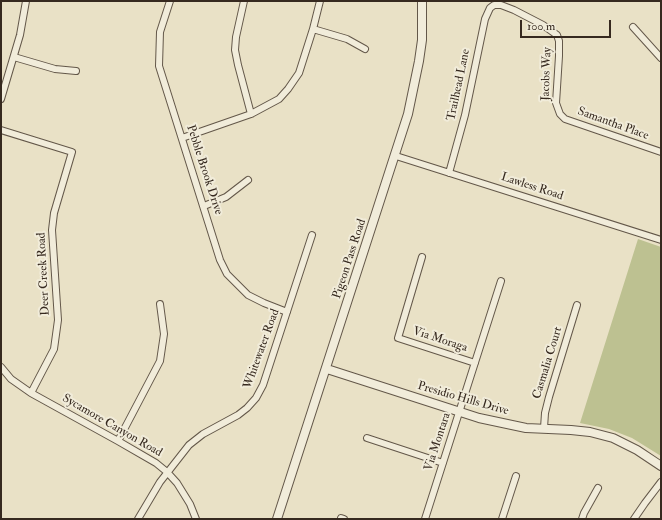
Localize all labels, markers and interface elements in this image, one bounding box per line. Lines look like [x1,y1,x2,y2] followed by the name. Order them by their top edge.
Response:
[522,12,613,38] scale bar
[527,19,555,34] text: 100 m
[539,47,555,101] street label: Jacobs Way
[444,48,474,122] street label: Trailhead Lane
[576,104,650,144] street label: Samantha Place
[183,123,225,217] street label: Pebble Brook Drive
[499,170,565,204] street label: Lawless Road
[330,217,370,301] street label: Pigeon Pass Road
[35,232,53,316] street label: Deer Creek Road
[241,307,283,391] street label: Whitewater Road
[411,324,469,356] street label: Via Moraga
[530,325,566,401] street label: Casmalia Court
[416,379,510,419] street label: Presidio Hills Drive
[59,391,165,461] street label: Sycamore Canyon Road
[422,411,454,473] street label: Via Montara

